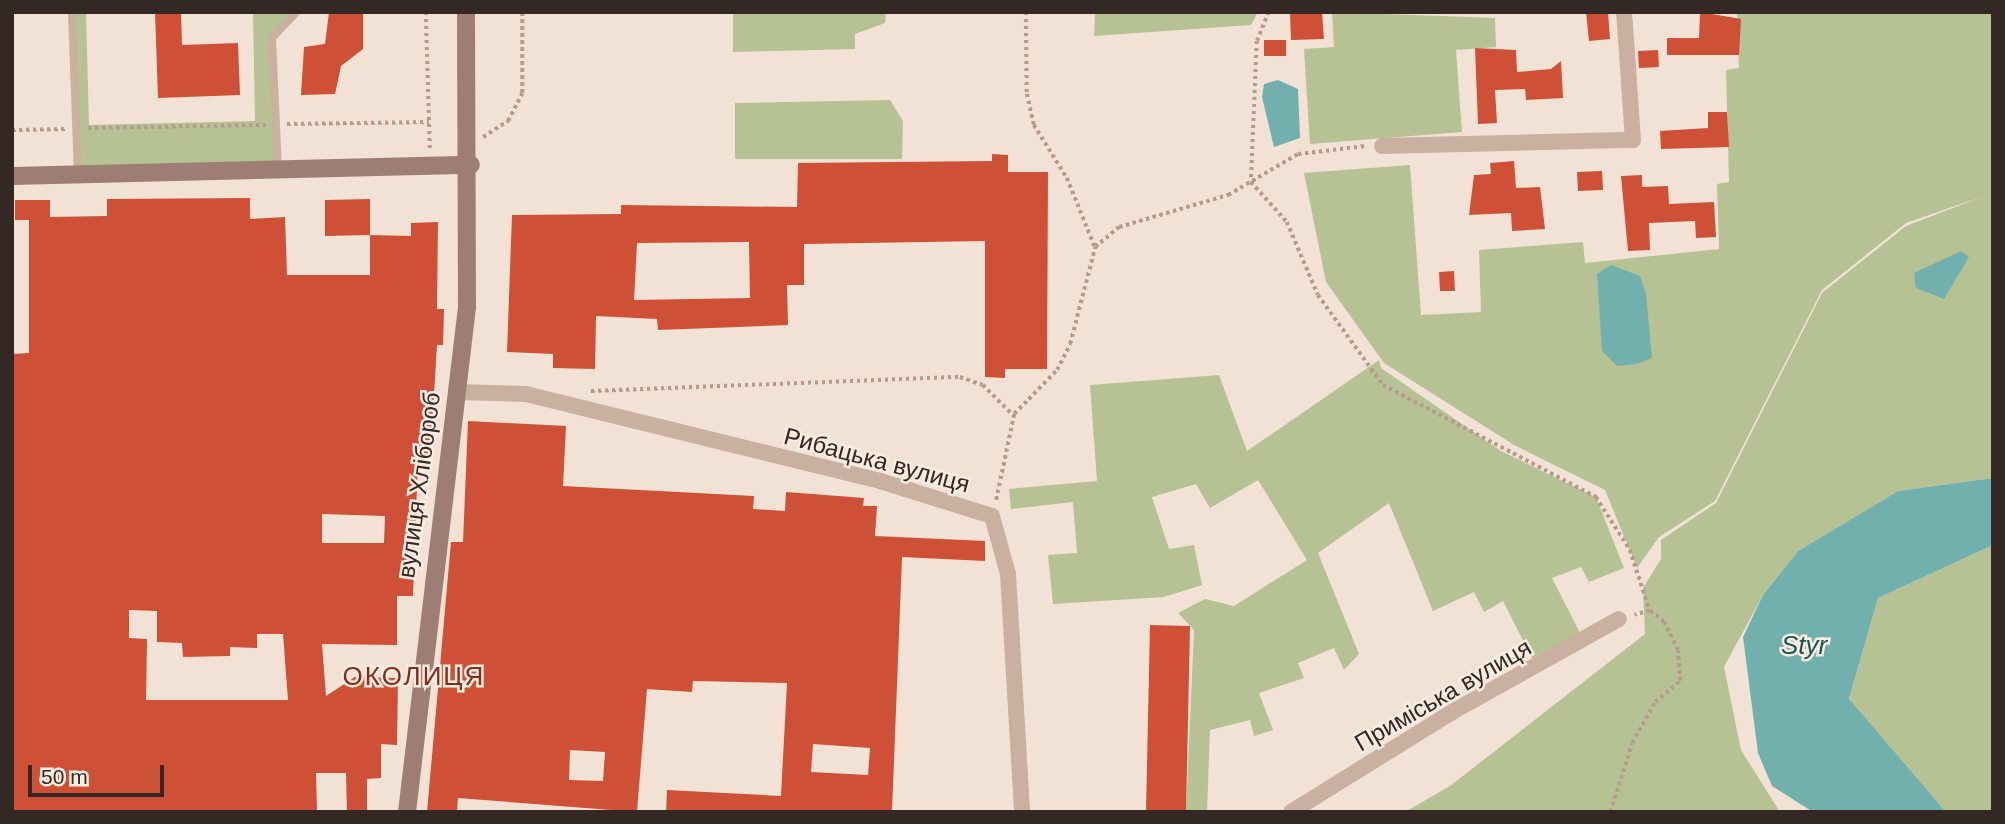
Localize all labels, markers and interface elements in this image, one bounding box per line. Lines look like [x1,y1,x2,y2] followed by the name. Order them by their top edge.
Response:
[392,390,446,580] street label: вулиця Хлібороб
[781,421,973,499] street label: Рибацька вулиця
[1781,630,1827,662] water label: Styr
[1350,633,1536,757] street label: Приміська вулиця
[343,661,485,693] district label: ОКОЛИЦЯ
[32,750,168,794] scale bar
[41,765,88,788] text: 50 m

